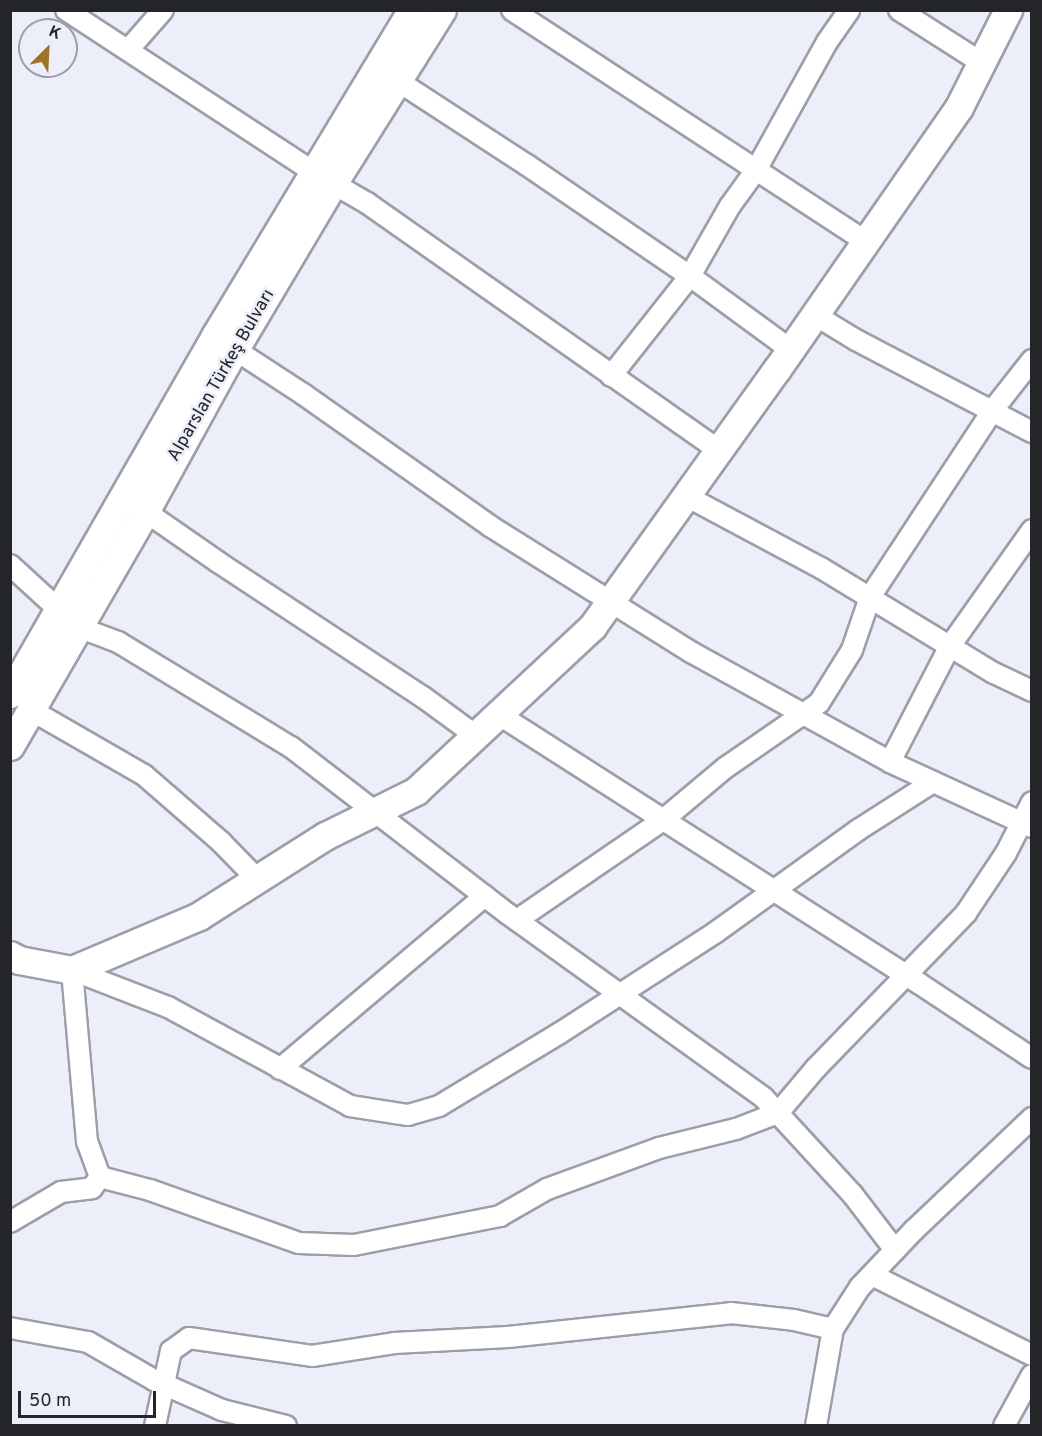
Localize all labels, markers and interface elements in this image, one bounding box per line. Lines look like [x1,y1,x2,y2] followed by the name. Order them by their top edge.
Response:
[18,18,78,78] north arrow
[45,22,64,45] text: K
[164,286,280,466] street label: Alparslan Türkeş Bulvarı
[21,1379,159,1417] scale bar
[29,1390,71,1413] text: 50 m

